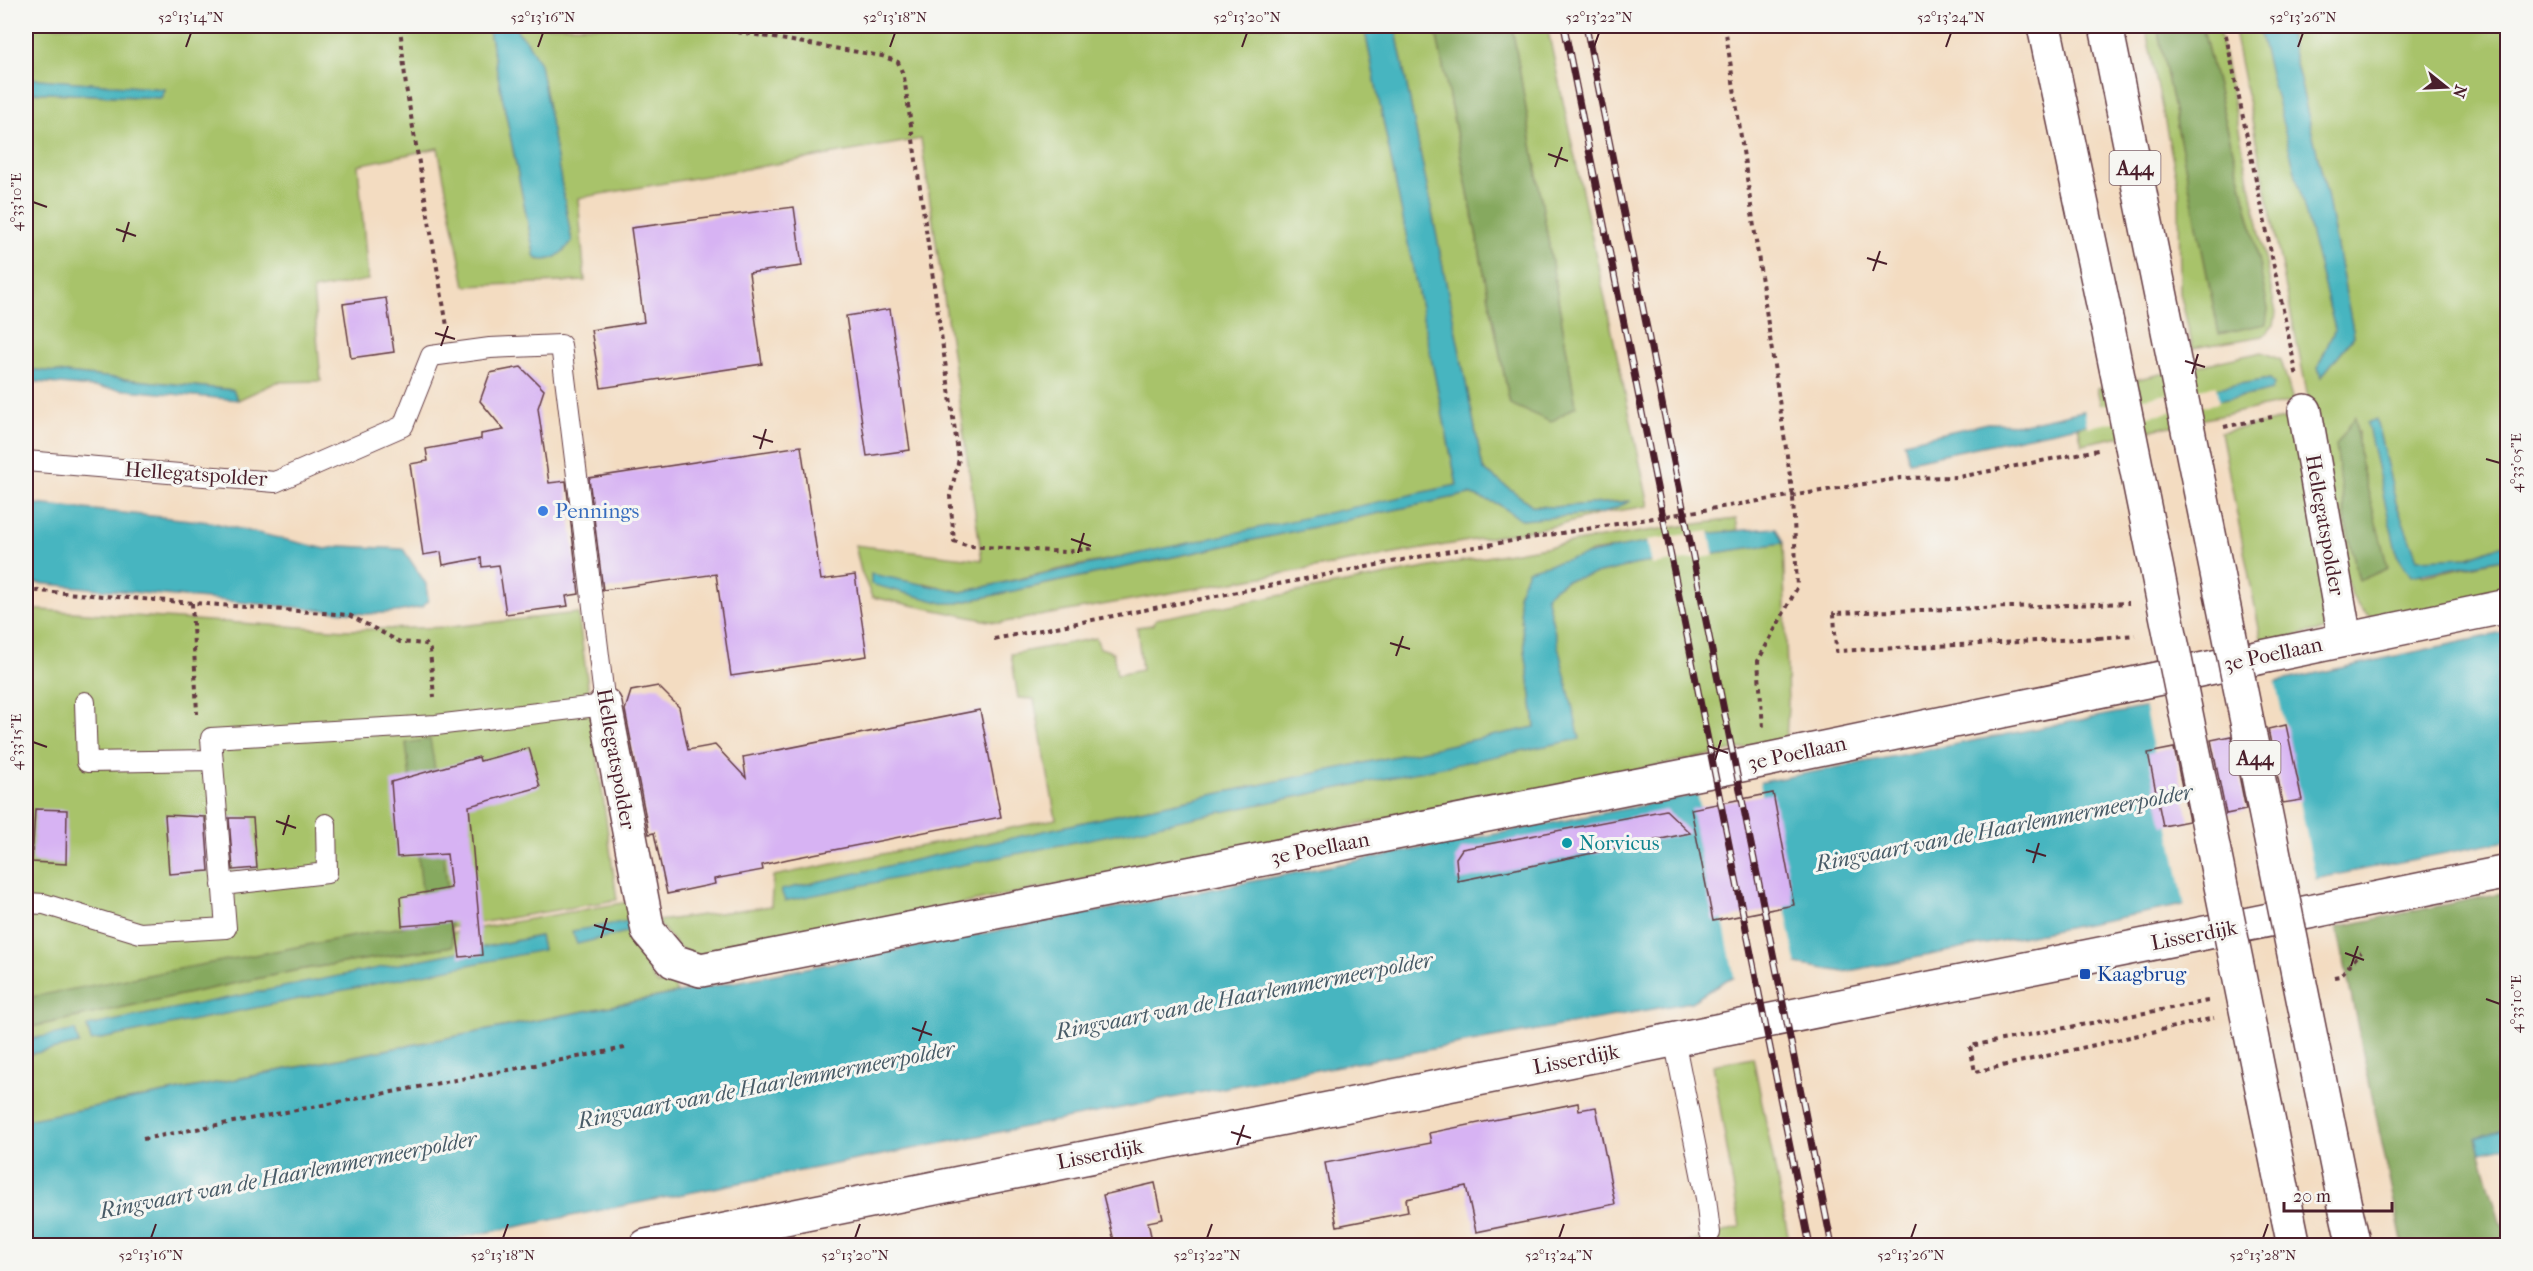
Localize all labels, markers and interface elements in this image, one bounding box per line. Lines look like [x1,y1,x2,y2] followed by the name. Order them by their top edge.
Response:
[158,8,225,26] text: 52°13'14"N
[510,8,576,26] text: 52°13'16"N
[863,8,928,26] text: 52°13'18"N
[1213,8,1281,26] text: 52°13'20"N
[1565,8,1633,26] text: 52°13'22"N
[1917,8,1986,26] text: 52°13'24"N
[2269,8,2337,26] text: 52°13'26"N
[2416,57,2476,117] north arrow
[2449,83,2471,101] text: N
[2110,151,2160,185] road number: A44
[7,173,25,231] text: 4°33'10"E
[2507,433,2525,493] text: 4°33'05"E
[2301,453,2349,598] street label: Hellegatspolder
[124,457,268,491] street label: Hellegatspolder
[555,499,640,523] place label: Pennings
[536,504,550,518] marker: Pennings
[2222,632,2324,676] street label: 3e Poellaan
[592,687,640,832] street label: Hellegatspolder
[7,714,25,770] text: 4°33'15"E
[1746,731,1848,775] street label: 3e Poellaan
[2230,741,2280,775] road number: A44
[1811,778,2197,878] water label: Ringvaart van de Haarlemmermeerpolder
[1269,827,1371,869] street label: 3e Poellaan
[1579,831,1660,855] place label: Norvicus
[1560,836,1574,850] marker: Norvicus
[2149,915,2239,955] street label: Lisserdijk
[1051,946,1437,1046] water label: Ringvaart van de Haarlemmermeerpolder
[2097,962,2187,986] place label: Kaagbrug
[2078,967,2092,981] marker: Kaagbrug
[2507,975,2525,1033] text: 4°33'10"E
[573,1035,959,1135] water label: Ringvaart van de Haarlemmermeerpolder
[1531,1039,1621,1079] street label: Lisserdijk
[95,1125,481,1225] water label: Ringvaart van de Haarlemmermeerpolder
[1055,1134,1145,1174] street label: Lisserdijk
[2284,1175,2392,1213] scale bar
[2293,1186,2331,1207] text: 20 m
[118,1246,184,1264] text: 52°13'16"N
[471,1246,536,1264] text: 52°13'18"N
[821,1246,889,1264] text: 52°13'20"N
[1173,1246,1241,1264] text: 52°13'22"N
[1525,1246,1594,1264] text: 52°13'24"N
[1877,1246,1945,1264] text: 52°13'26"N
[2230,1246,2297,1264] text: 52°13'28"N

